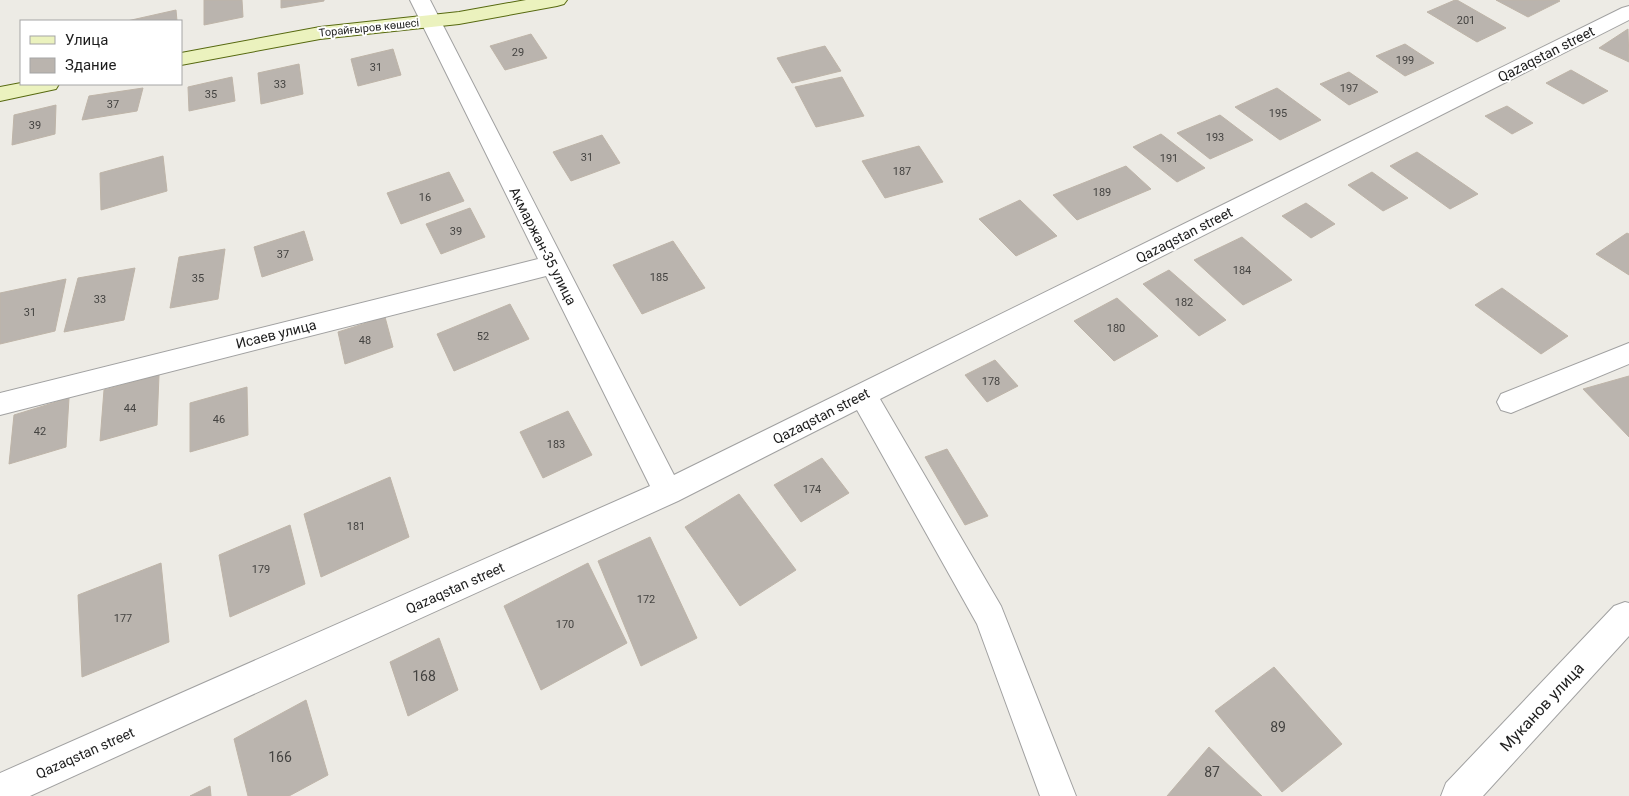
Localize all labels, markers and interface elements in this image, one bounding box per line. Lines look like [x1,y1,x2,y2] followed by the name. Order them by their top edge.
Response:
[1457,14,1475,27] house number: 201
[318,16,420,40] street label: Торайғыров көшесі
[20,20,182,85] legend
[1495,23,1597,85] street label: Qazaqstan street
[65,31,108,49] text: Улица
[512,46,524,59] house number: 29
[1396,54,1414,67] house number: 199
[65,56,116,74] text: Здание
[370,61,382,74] house number: 31
[274,78,286,91] house number: 33
[1340,82,1358,95] house number: 197
[205,88,217,101] house number: 35
[107,98,119,111] house number: 37
[1269,107,1287,120] house number: 195
[29,119,41,132] house number: 39
[1206,131,1224,144] house number: 193
[581,151,593,164] house number: 31
[1160,152,1178,165] house number: 191
[893,165,911,178] house number: 187
[506,184,580,308] street label: Акмаржан-35 улица
[1093,186,1111,199] house number: 189
[419,191,431,204] house number: 16
[1133,204,1235,266] street label: Qazaqstan street
[450,225,462,238] house number: 39
[277,248,289,261] house number: 37
[1233,264,1251,277] house number: 184
[650,271,668,284] house number: 185
[192,272,204,285] house number: 35
[94,293,106,306] house number: 33
[1175,296,1193,309] house number: 182
[24,306,36,319] house number: 31
[234,316,318,352] street label: Исаев улица
[1107,322,1125,335] house number: 180
[477,330,489,343] house number: 52
[359,334,371,347] house number: 48
[982,375,1000,388] house number: 178
[770,385,872,447] street label: Qazaqstan street
[124,402,136,415] house number: 44
[213,413,225,426] house number: 46
[34,425,46,438] house number: 42
[547,438,565,451] house number: 183
[803,483,821,496] house number: 174
[347,520,365,533] house number: 181
[403,559,507,617] street label: Qazaqstan street
[252,563,270,576] house number: 179
[637,593,655,606] house number: 172
[114,612,132,625] house number: 177
[556,618,574,631] house number: 170
[1496,659,1588,755] street label: Муканов улица
[412,668,436,684] house number: 168
[1270,719,1286,735] house number: 89
[33,724,137,782] street label: Qazaqstan street
[268,749,292,765] house number: 166
[1204,764,1220,780] house number: 87

